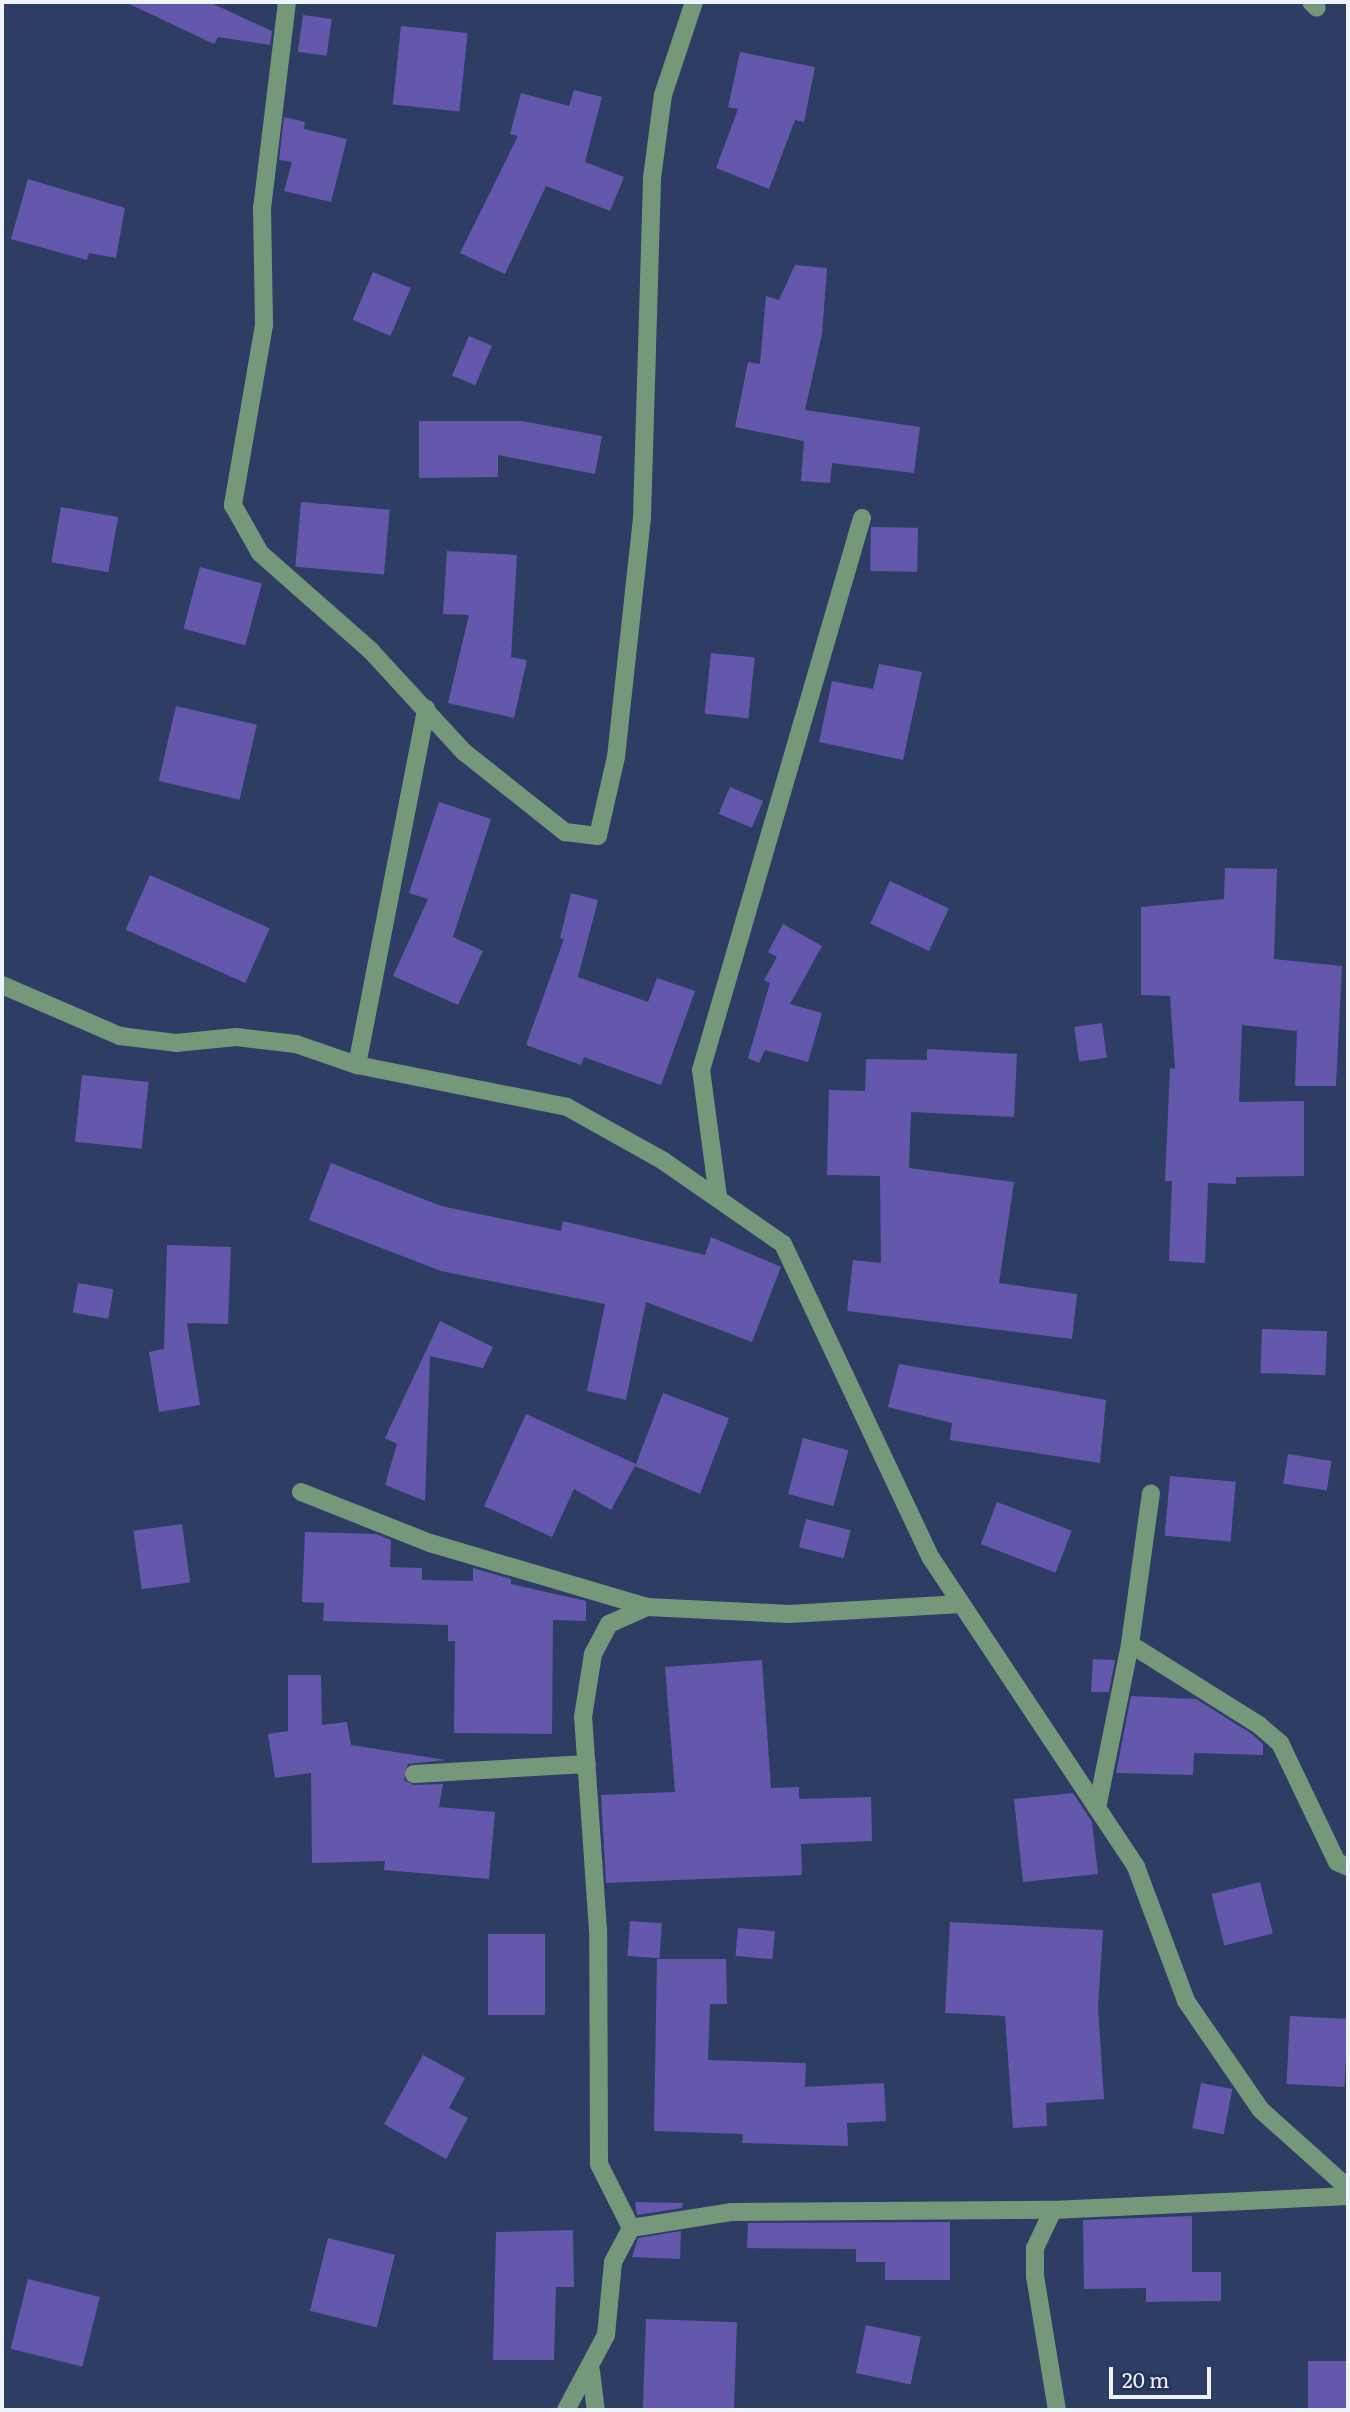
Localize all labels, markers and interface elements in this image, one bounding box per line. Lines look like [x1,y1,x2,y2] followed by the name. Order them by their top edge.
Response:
[1112,2352,1214,2396] scale bar
[1122,2363,1169,2394] text: 20 m

